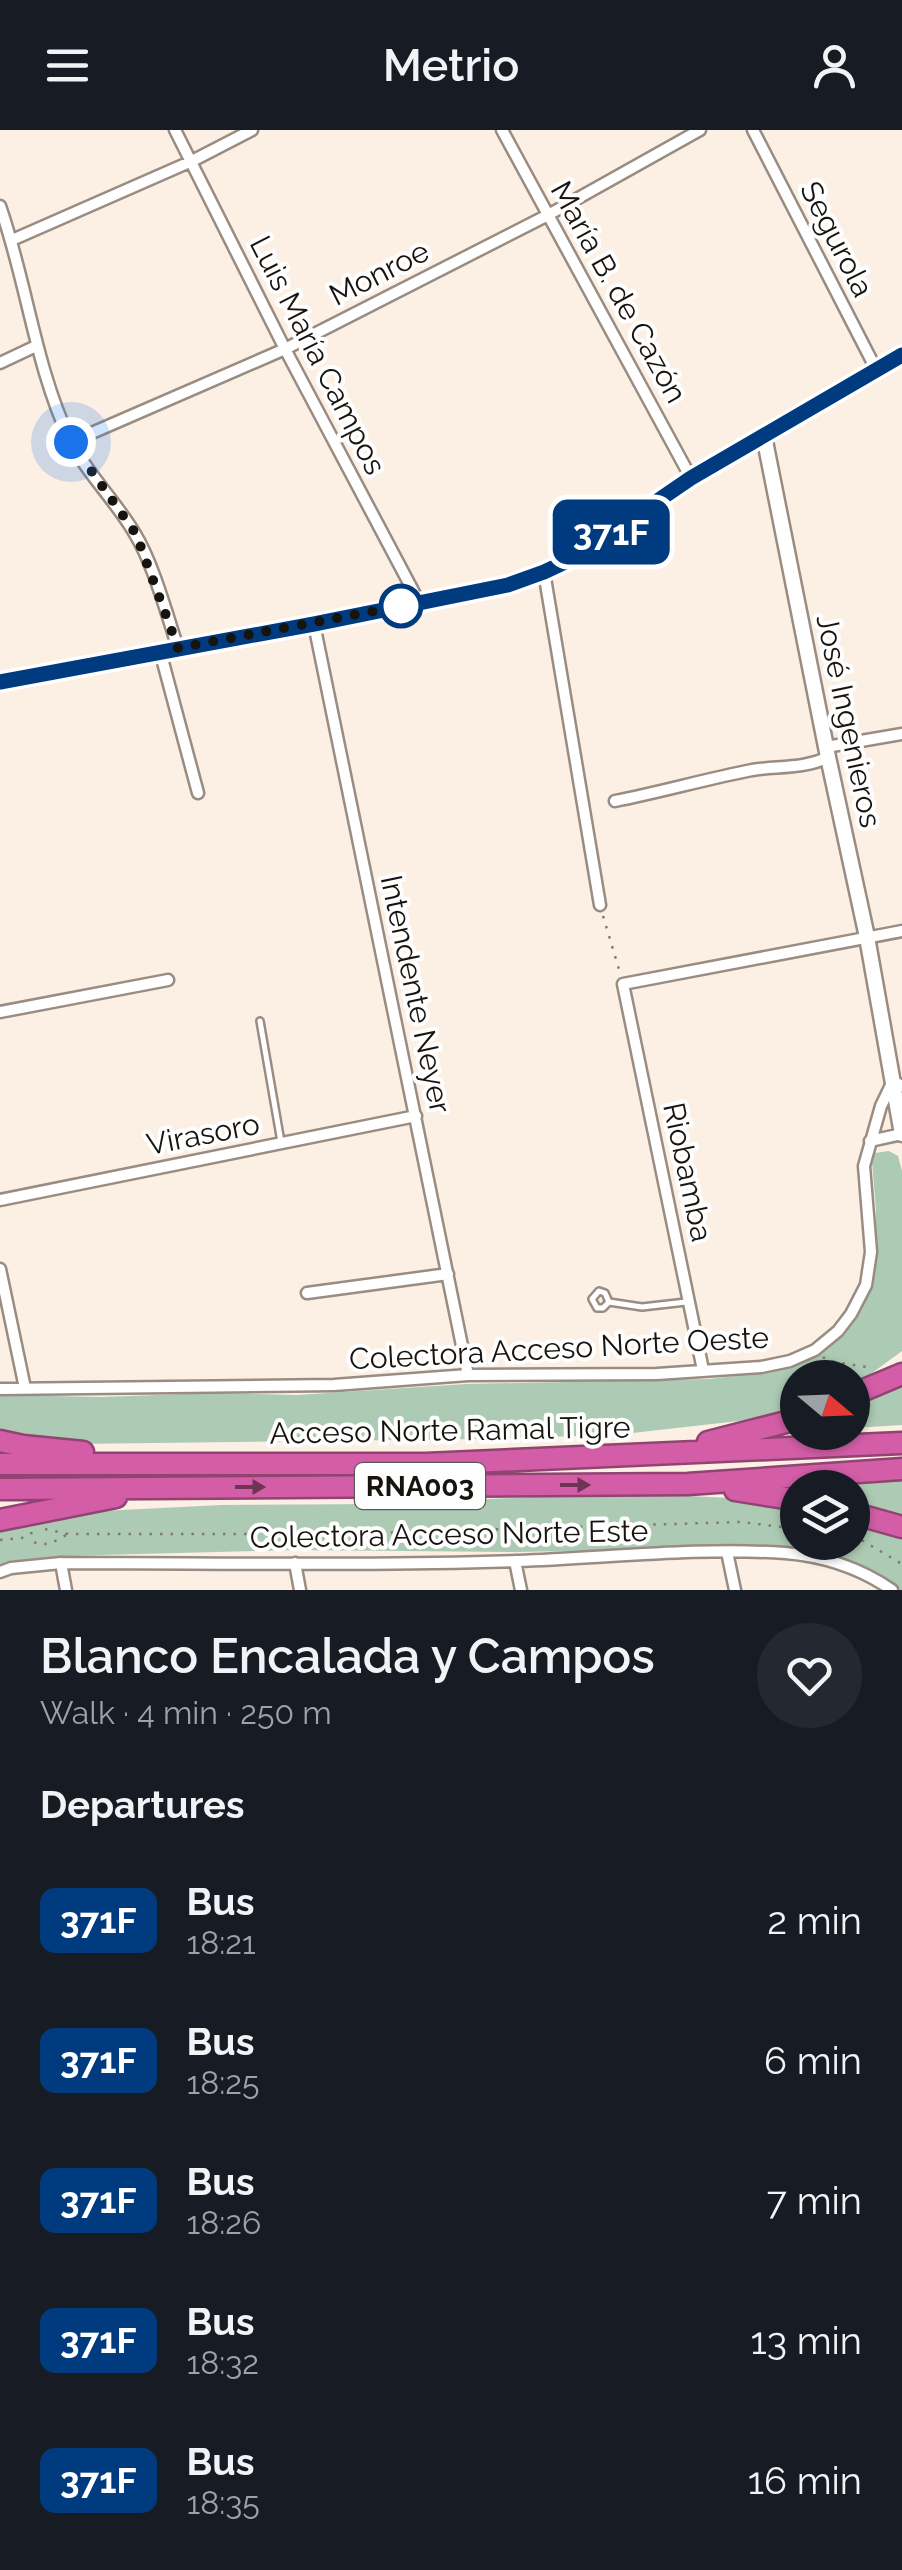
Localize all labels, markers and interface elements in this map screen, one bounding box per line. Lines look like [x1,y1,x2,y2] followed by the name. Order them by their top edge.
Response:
[40,38,95,93] icon: menu
[807,38,862,93] icon: person
[383,39,519,92] text: Metrio
[544,175,694,409] street label: María B. de Cazón
[793,176,881,302] street label: Segurola
[243,230,393,480] street label: Luis María Campos
[323,233,435,313] street label: Monroe
[46,417,96,467] your location
[541,500,681,564] line badge: 371F
[573,512,649,553] text: 371F
[380,585,422,627] unlabelled marker
[809,611,889,831] street label: José Ingenieros
[374,872,458,1117] street label: Intendente Neyer
[656,1099,720,1245] street label: Riobamba
[144,1106,262,1162] street label: Virasoro
[348,1320,770,1376] street label: Colectora Acceso Norte Oeste
[780,1360,870,1450] north arrow
[780,1360,870,1560] map controls
[269,1409,631,1451] street label: Acceso Norte Ramal Tigre
[355,1463,485,1509] road number: RNA003
[780,1470,870,1560] button: layers
[560,1477,592,1493] one-way arrow
[235,1479,267,1495] one-way arrow
[250,1513,648,1555] street label: Colectora Acceso Norte Este
[757,1623,862,1728] button: heart
[40,1628,655,1684] text: Blanco Encalada y Campos
[40,1694,332,1731] text: Walk · 4 min · 250 m
[40,1782,245,1827] text: Departures
[187,1879,255,1924] text: Bus
[767,1898,862,1943] text: 2 min
[60,1900,137,1941] text: 371F
[187,1924,256,1961] text: 18:21
[187,2019,255,2064] text: Bus
[764,2038,862,2083] text: 6 min
[60,2040,137,2081] text: 371F
[187,2064,259,2101] text: 18:25
[187,2159,255,2204] text: Bus
[767,2178,862,2223] text: 7 min
[60,2180,137,2221] text: 371F
[187,2204,261,2241] text: 18:26
[187,2299,255,2344] text: Bus
[750,2318,862,2363] text: 13 min
[60,2320,137,2361] text: 371F
[187,2344,259,2381] text: 18:32
[187,2439,255,2484] text: Bus
[748,2458,862,2503] text: 16 min
[60,2460,137,2501] text: 371F
[187,2484,260,2521] text: 18:35

